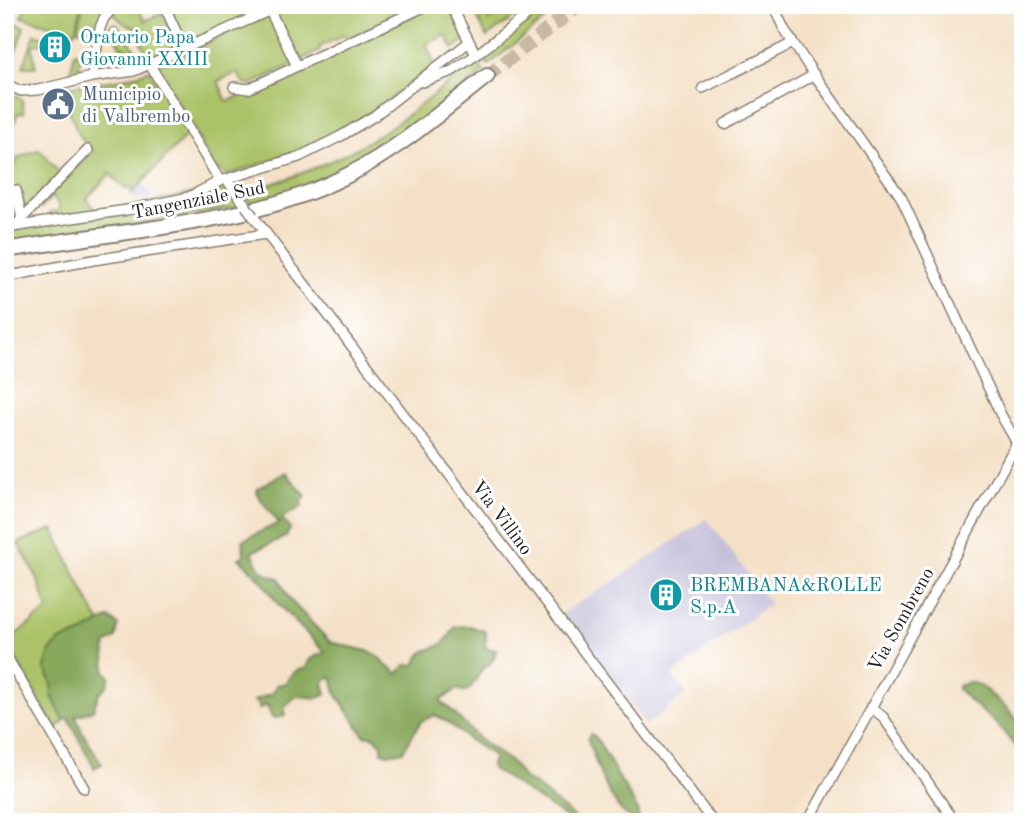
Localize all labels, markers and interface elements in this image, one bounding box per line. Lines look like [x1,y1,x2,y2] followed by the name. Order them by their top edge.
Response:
[36,28,74,66] building icon: Oratorio Papa Giovanni XXIII
[80,29,208,70] place label: Oratorio Papa Giovanni XXIII
[39,85,77,123] public building icon: Municipio di Valbrembo
[82,86,191,127] place label: Municipio di Valbrembo
[130,179,267,224] street label: Tangenziale Sud
[467,478,535,559] street label: Via Villino
[866,565,939,676] street label: Via Sombreno
[647,576,685,614] building icon: BREMBANA&ROLLE S.p.A
[690,577,882,618] place label: BREMBANA&ROLLE S.p.A

